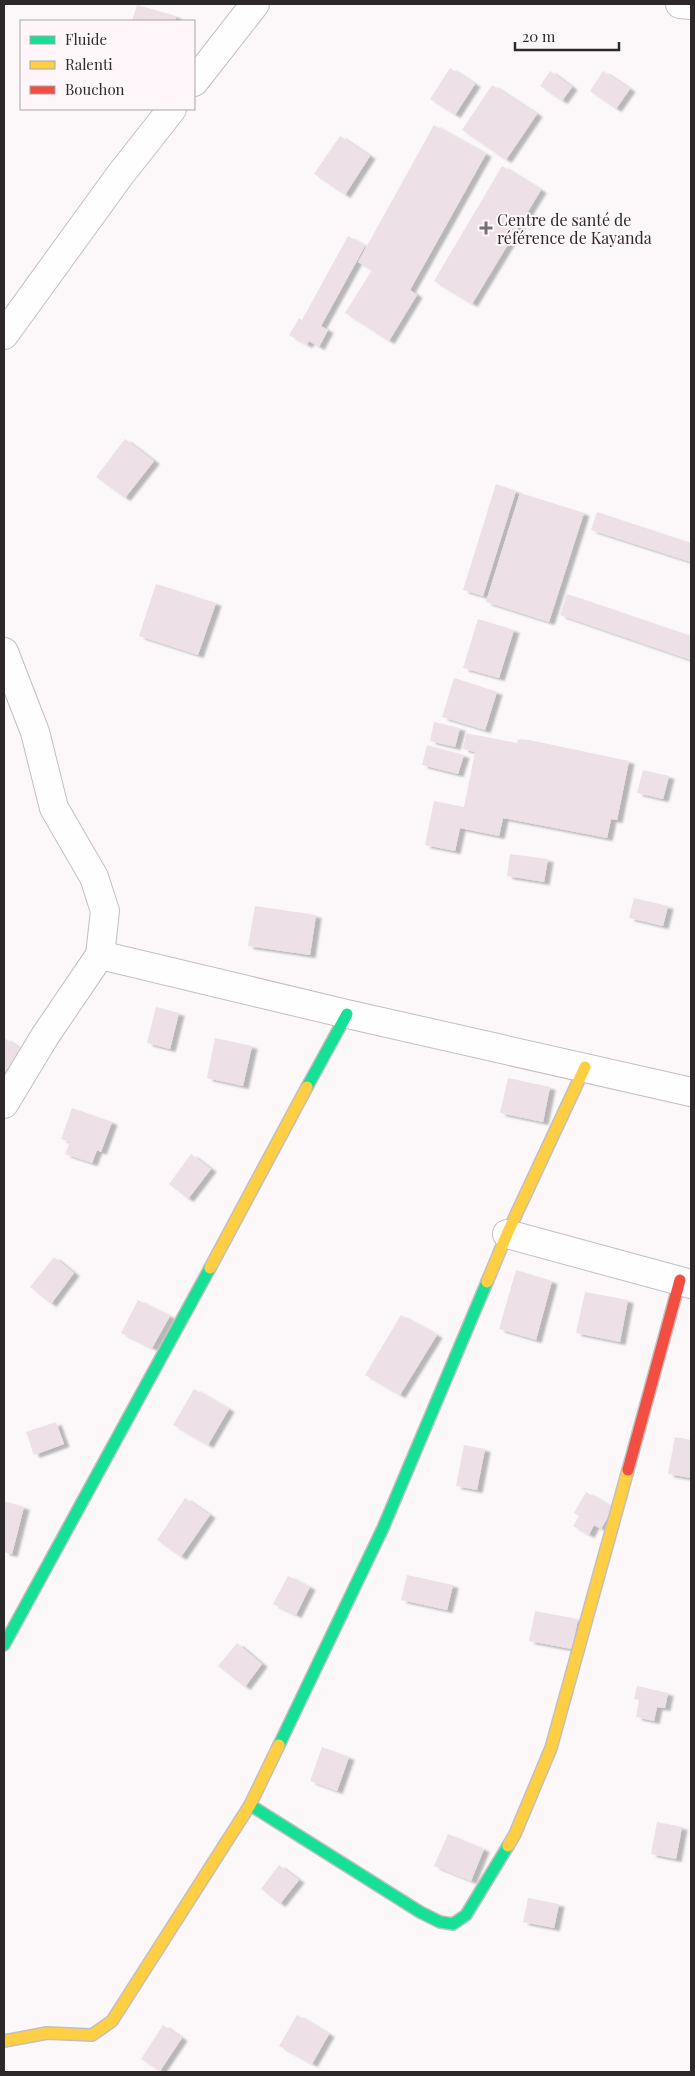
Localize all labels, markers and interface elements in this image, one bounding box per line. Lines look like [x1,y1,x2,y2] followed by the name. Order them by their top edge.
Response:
[20,20,195,110] legend
[515,20,619,52] scale bar
[522,26,556,46] text: 20 m
[65,29,107,49] text: Fluide
[65,54,113,74] text: Ralenti
[65,79,125,99] text: Bouchon
[497,209,652,248] place label: Centre de santé de référence de Kayanda
[479,221,493,235] marker: Centre de santé de référence de Kayanda

